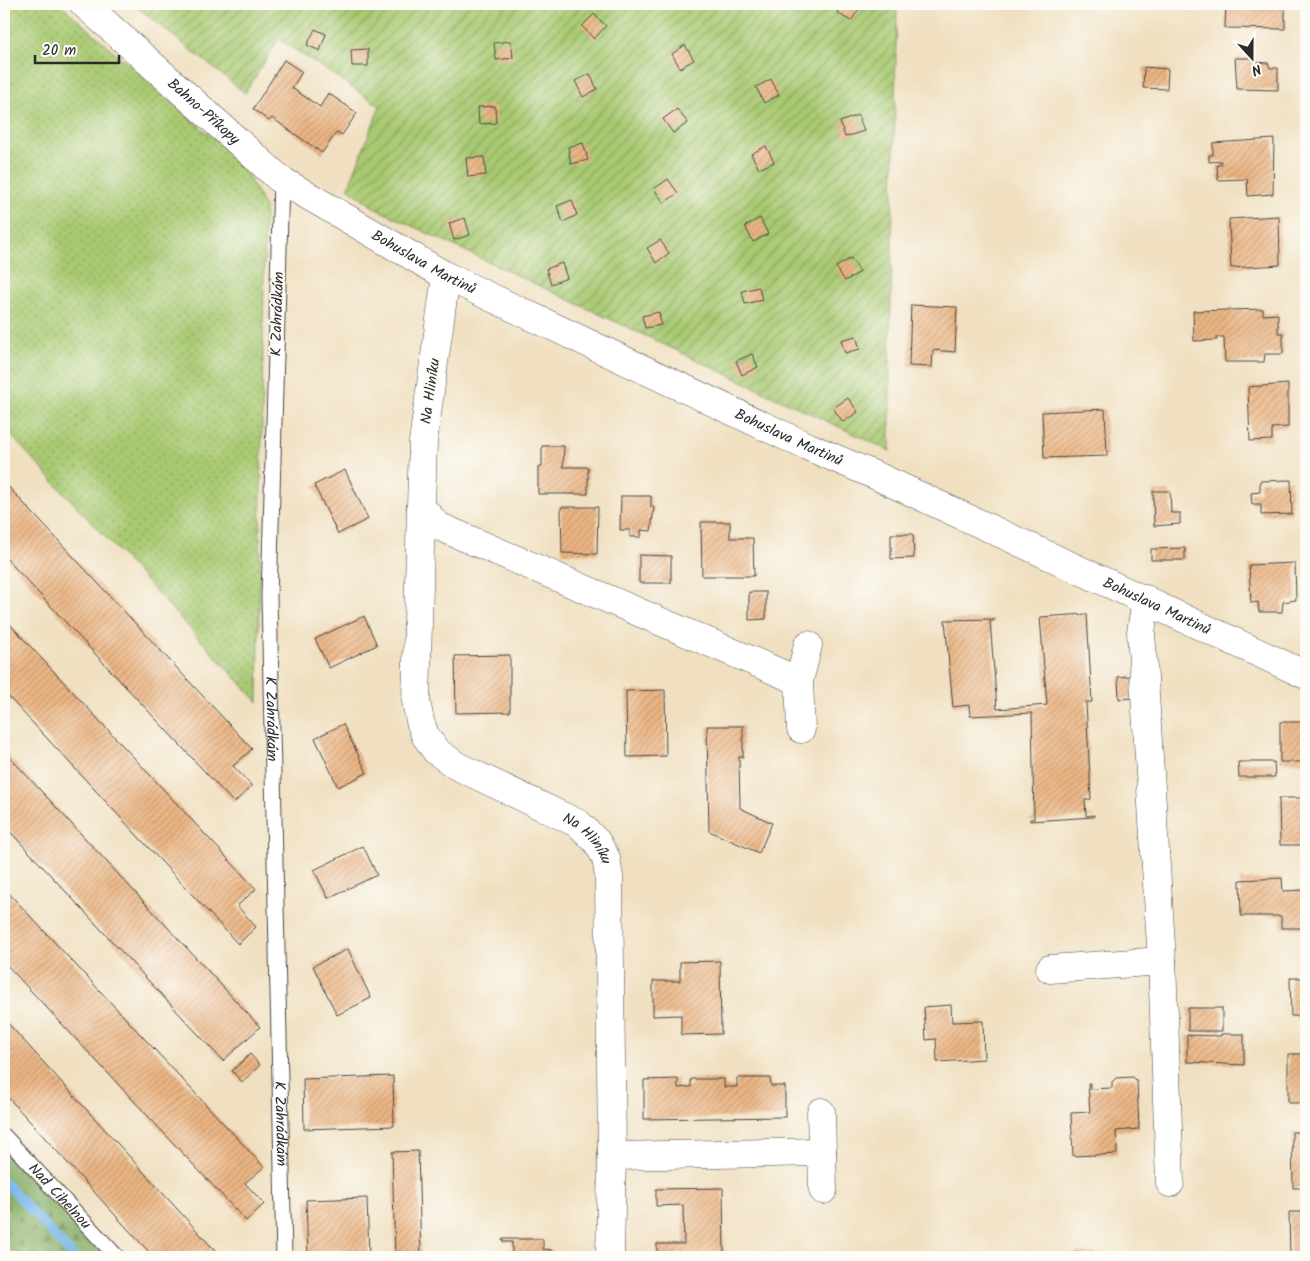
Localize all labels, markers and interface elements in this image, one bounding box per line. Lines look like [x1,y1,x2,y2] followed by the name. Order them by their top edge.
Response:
[35,32,119,64] scale bar
[1228,32,1278,82] north arrow
[42,39,76,63] text: 20 m
[1248,57,1264,81] text: N
[162,73,246,152] street label: Bahno-Příkopy
[367,224,480,302] street label: Bohuslava Martinů
[265,271,291,357] street label: K Zahrádkám
[414,357,447,426] street label: Na Hliníku
[730,403,846,473] street label: Bohuslava Martinů
[1099,571,1215,642] street label: Bohuslava Martinů
[258,676,284,762] street label: K Zahrádkám
[558,807,618,866] street label: Na Hliníku
[267,1081,293,1166] street label: K Zahrádkám
[22,1158,97,1235] street label: Nad Cihelnou

